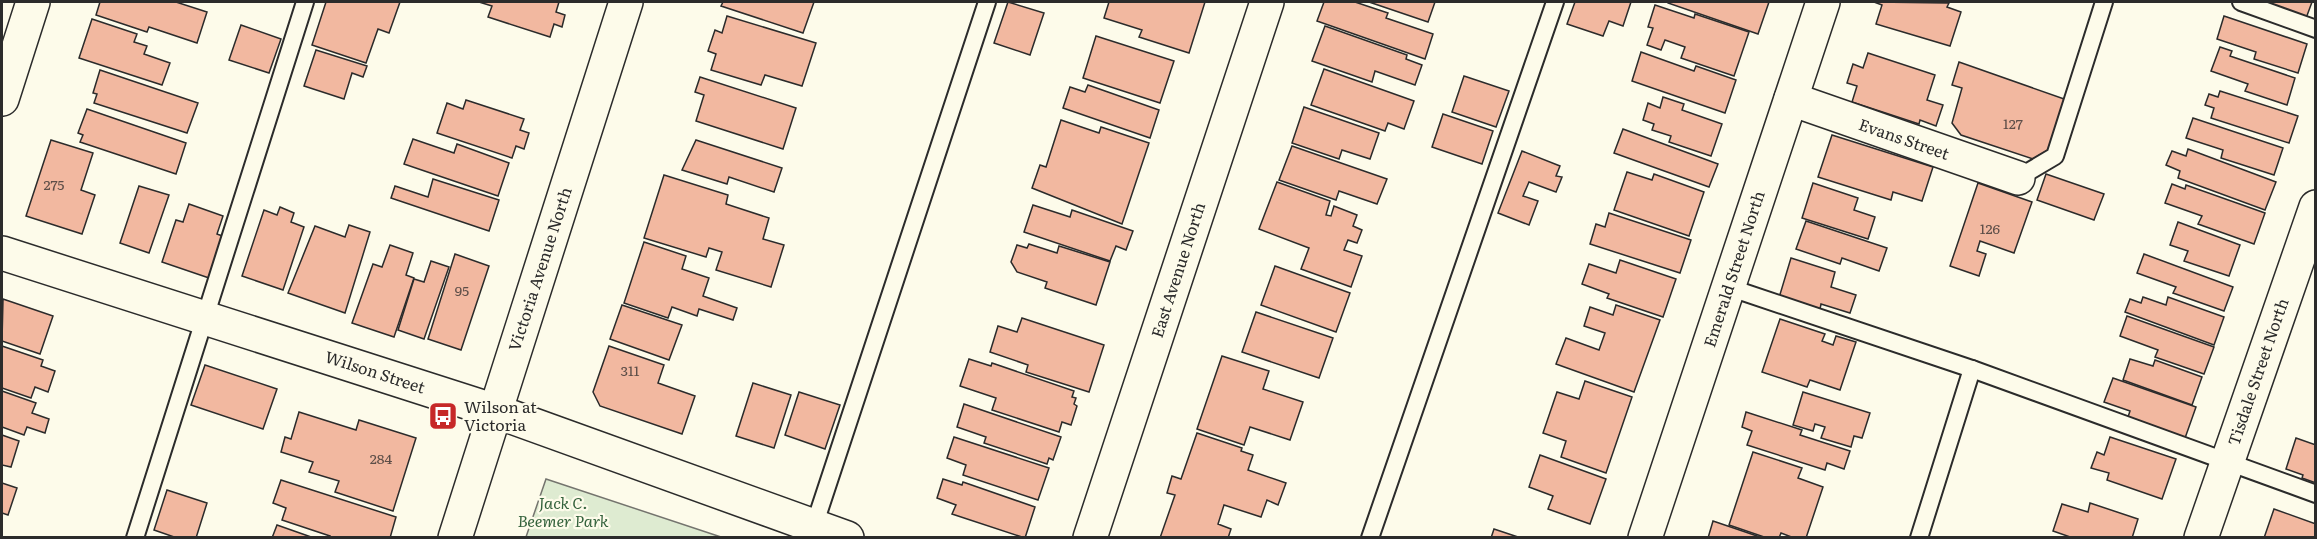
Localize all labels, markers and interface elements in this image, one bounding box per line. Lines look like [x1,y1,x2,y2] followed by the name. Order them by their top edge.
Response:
[1856,111,1953,165] street label: Evans Street
[2003,113,2023,133] house number: 127
[44,174,64,194] house number: 275
[501,183,577,354] street label: Victoria Avenue North
[1696,187,1770,350] street label: Emerald Street North
[1144,198,1210,341] street label: East Avenue North
[1980,218,2001,238] house number: 126
[455,280,469,300] house number: 95
[2221,294,2294,449] street label: Tisdale Street North
[322,344,429,399] street label: Wilson Street
[621,360,640,380] house number: 311
[464,394,537,436] place label: Wilson at Victoria
[427,400,459,432] bus stop icon: Wilson at Victoria
[370,448,393,468] house number: 284
[517,490,609,532] park label: Jack C. Beemer Park

